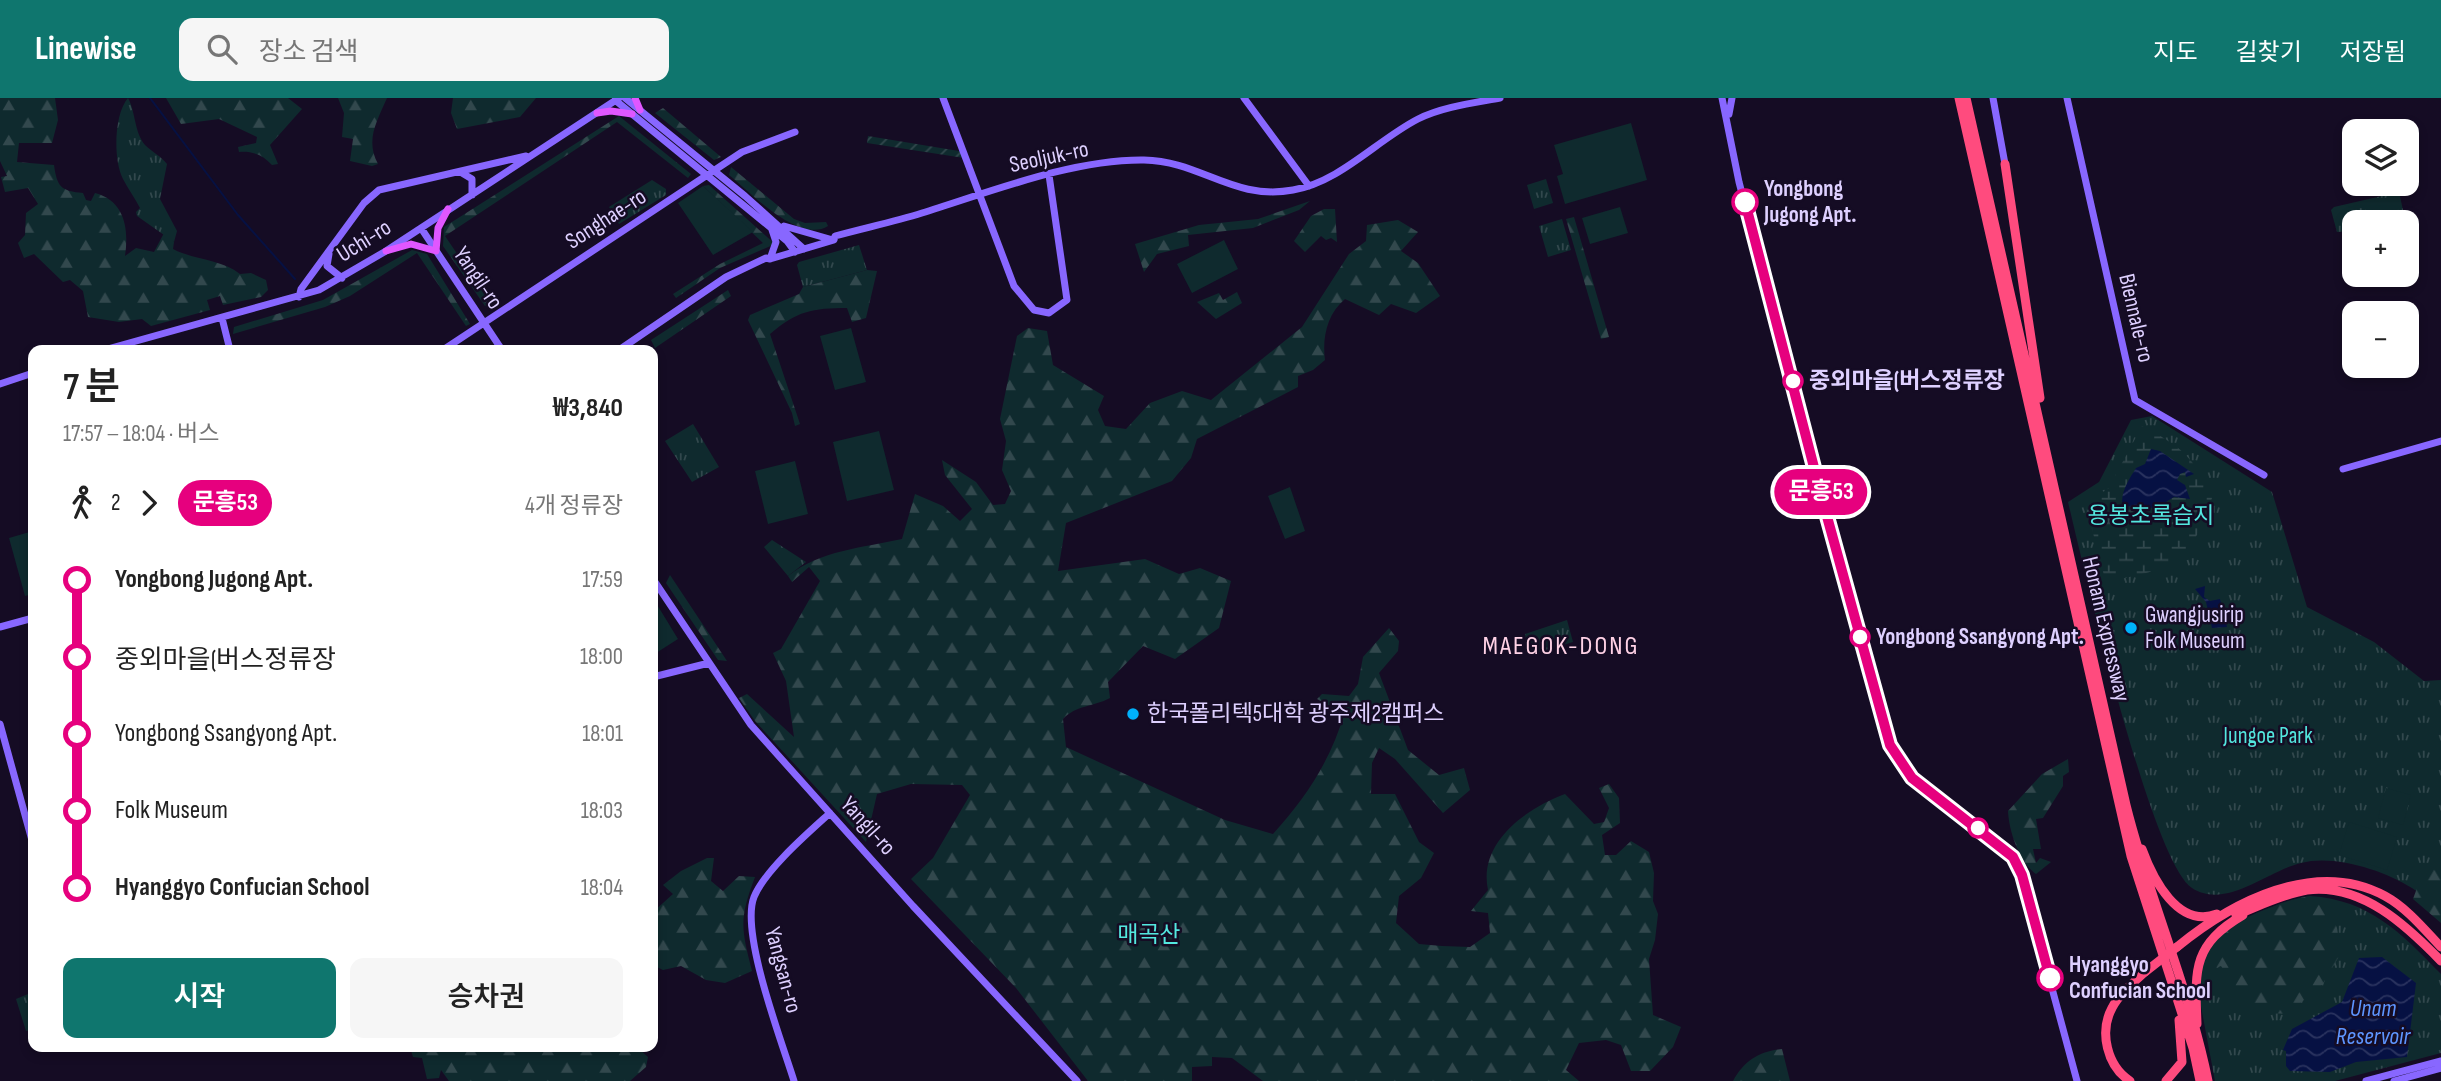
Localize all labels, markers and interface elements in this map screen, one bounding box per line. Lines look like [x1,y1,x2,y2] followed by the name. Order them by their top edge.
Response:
[179,18,669,81] search box
[35,29,137,69] text: Linewise
[203,30,241,68] icon: search
[259,37,359,68] text: 장소 검색
[2153,38,2198,67] text: 지도
[2236,38,2302,67] text: 길찾기
[2340,38,2406,67] text: 저장됨
[2342,119,2419,378] map controls
[2342,119,2419,196] button: layers
[1007,135,1091,179] street label: Seoljuk-ro
[1763,175,1857,229] place label: Yongbong Jugong Apt.
[560,183,652,255] street label: Songhae-ro
[1732,189,1758,215] marker: Yongbong Jugong Apt.
[2342,210,2419,287] button: +
[332,214,396,268] street label: Uchi-ro
[447,241,509,315] street label: Yangil-ro
[2112,271,2160,365] street label: Biennale-ro
[2342,301,2419,378] button: −
[63,365,120,410] text: 7 분
[1809,367,2005,395] place label: 중외마을(버스정류장
[1783,371,1803,391] marker: 중외마을(버스정류장
[553,393,623,424] text: ₩3,840
[63,420,219,448] text: 17:57 – 18:04 · 버스
[1772,469,1870,515] line badge: 문흥53
[1788,477,1854,506] text: 문흥53
[63,484,101,522] icon: walk
[130,484,168,522] icon: forward
[192,488,258,517] text: 문흥53
[111,489,120,517] text: 2
[525,492,623,520] text: 4개 정류장
[2088,502,2214,530] park label: 용봉초록습지
[2076,554,2136,704] street label: Honam Expressway
[115,564,313,595] text: Yongbong Jugong Apt.
[582,566,623,594] text: 17:59
[2145,601,2245,655] place label: Gwangjusirip Folk Museum
[2123,620,2139,636] marker: Gwangjusirip Folk Museum
[1876,623,2084,651] place label: Yongbong Ssangyong Apt.
[1850,627,1870,647] marker: Yongbong Ssangyong Apt.
[1482,631,1640,662] district label: MAEGOK-DONG
[580,643,623,671] text: 18:00
[115,645,336,676] text: 중외마을(버스정류장
[1147,700,1444,728] place label: 한국폴리텍5대학 광주제2캠퍼스
[1125,706,1141,722] marker: 한국폴리텍5대학 광주제2캠퍼스
[115,718,337,749] text: Yongbong Ssangyong Apt.
[582,720,623,748] text: 18:01
[2222,722,2313,750] park label: Jungoe Park
[834,791,902,861] street label: Yangil-ro
[115,795,228,826] text: Folk Museum
[581,797,623,825] text: 18:03
[1968,818,1988,838] unlabelled marker
[115,872,370,903] text: Hyanggyo Confucian School
[581,874,623,902] text: 18:04
[1117,921,1181,949] park label: 매곡산
[758,924,808,1016] street label: Yangsan-ro
[2069,951,2211,1005] place label: Hyanggyo Confucian School
[63,958,336,1038] button: 시작
[350,958,623,1038] button: 승차권
[2037,965,2063,991] marker: Hyanggyo Confucian School
[2336,994,2411,1051] water label: Unam Reservoir

